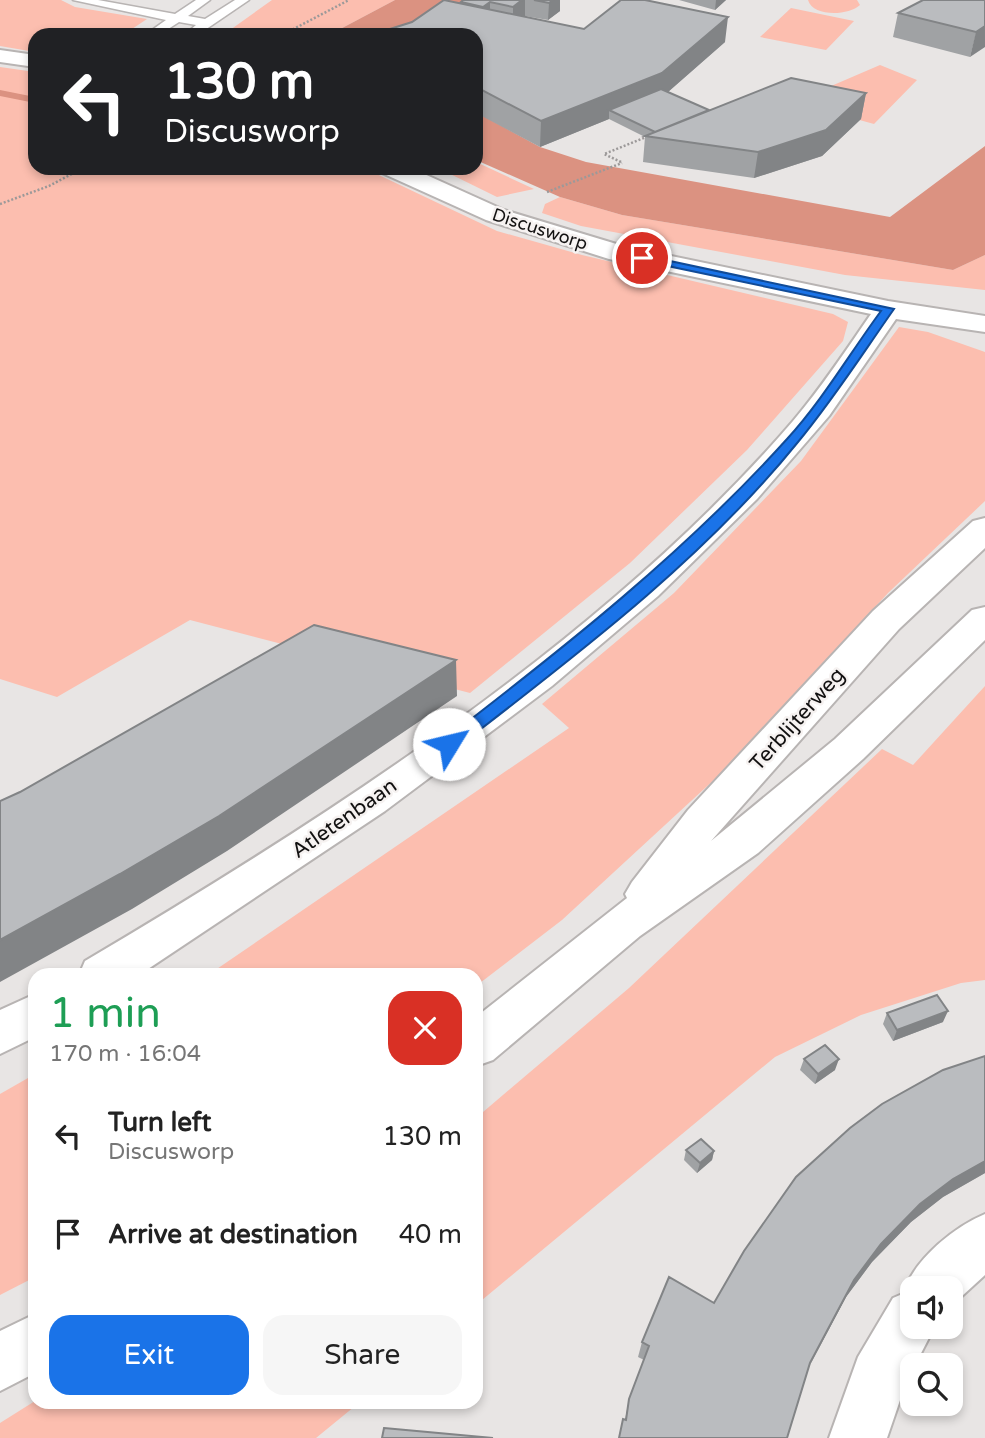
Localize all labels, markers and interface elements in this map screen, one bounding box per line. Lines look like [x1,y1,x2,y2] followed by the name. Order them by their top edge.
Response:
[164,53,314,112] text: 130 m
[49,56,140,147] icon: left
[164,113,340,151] text: Discusworp
[490,203,590,255] street label: Discusworp
[612,228,672,288] pin
[623,239,661,277] icon: arrive
[745,663,850,776] street label: Terblijterweg
[412,707,486,781] position arrow
[287,773,402,864] street label: Atletenbaan
[49,988,161,1039] text: 1 min
[388,991,462,1065] button: close
[49,1040,201,1068] text: 170 m · 16:04
[108,1107,211,1138] text: Turn left
[49,1117,87,1155] icon: left
[382,1121,462,1152] text: 130 m
[108,1138,234,1166] text: Discusworp
[49,1215,87,1253] icon: arrive
[108,1219,358,1250] text: Arrive at destination
[399,1219,462,1250] text: 40 m
[900,1276,963,1416] map controls
[900,1276,963,1339] button: sound
[49,1315,249,1395] button: Exit
[263,1315,462,1395] button: Share
[900,1353,963,1416] button: search

